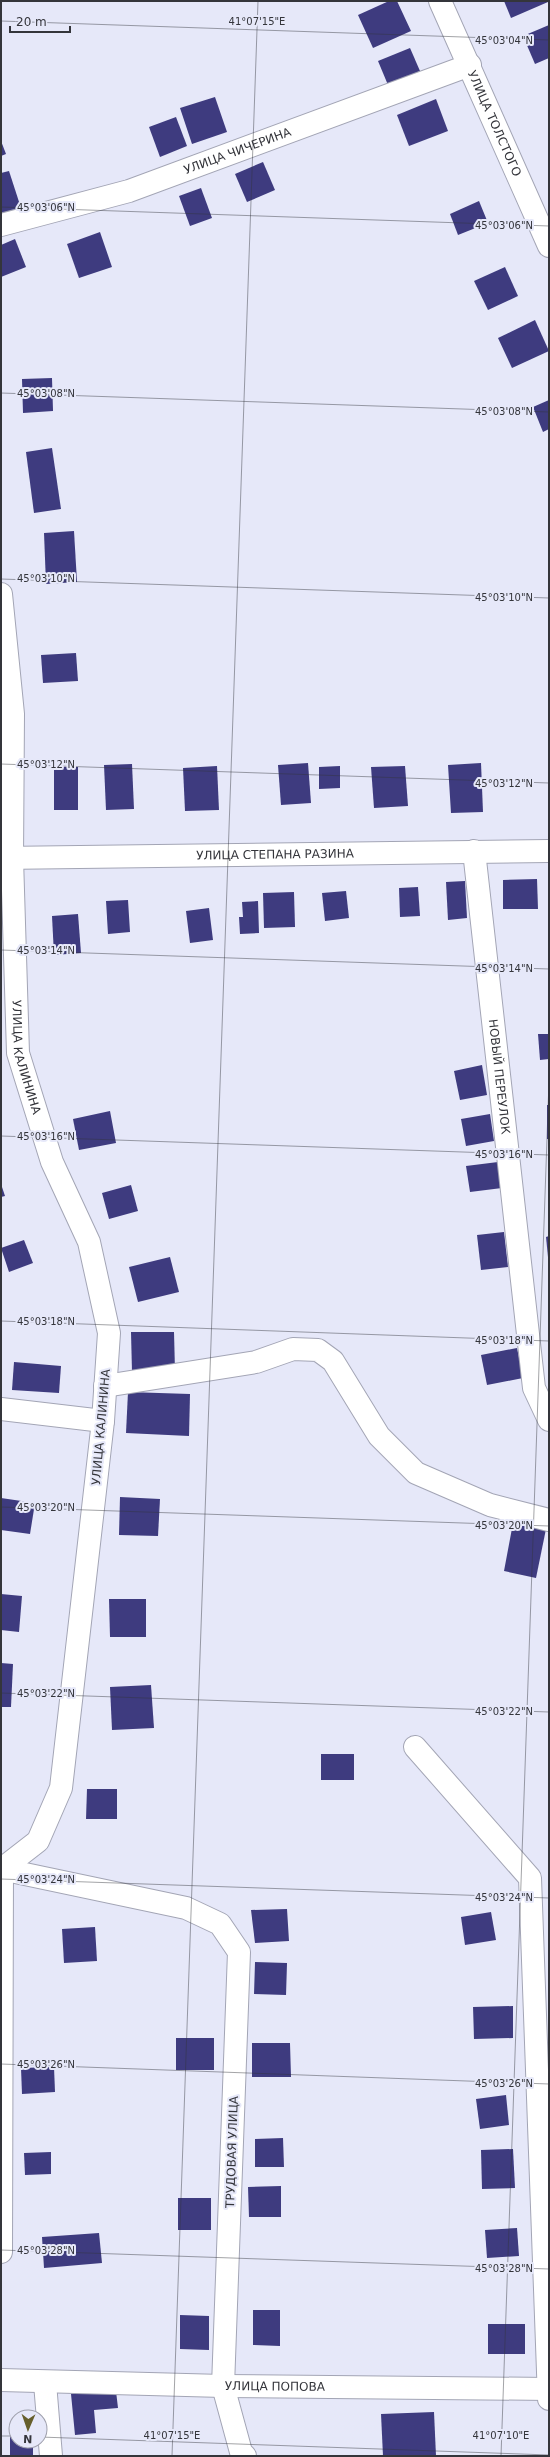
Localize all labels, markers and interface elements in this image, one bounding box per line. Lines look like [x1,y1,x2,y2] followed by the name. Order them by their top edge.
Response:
[10,8,70,34] scale bar
[16,15,47,29] text: 20 m
[229,16,285,27] text: 41°07'15"E
[475,35,533,46] text: 45°03'04"N
[465,68,524,179] street label: УЛИЦА ТОЛСТОГО
[182,124,294,177] street label: УЛИЦА ЧИЧЕРИНА
[17,202,75,213] text: 45°03'06"N
[475,220,533,231] text: 45°03'06"N
[17,388,75,399] text: 45°03'08"N
[475,406,533,417] text: 45°03'08"N
[17,573,75,584] text: 45°03'10"N
[475,592,533,603] text: 45°03'10"N
[17,759,75,770] text: 45°03'12"N
[475,778,533,789] text: 45°03'12"N
[196,846,355,863] street label: УЛИЦА СТЕПАНА РАЗИНА
[17,945,75,956] text: 45°03'14"N
[475,963,533,974] text: 45°03'14"N
[9,1000,44,1117] street label: УЛИЦА КАЛИНИНА
[486,1018,513,1135] street label: НОВЫЙ ПЕРЕУЛОК
[17,1131,75,1142] text: 45°03'16"N
[475,1149,533,1160] text: 45°03'16"N
[17,1316,75,1327] text: 45°03'18"N
[475,1335,533,1346] text: 45°03'18"N
[89,1368,113,1486] street label: УЛИЦА КАЛИНИНА
[17,1502,75,1513] text: 45°03'20"N
[475,1520,533,1531] text: 45°03'20"N
[17,1688,75,1699] text: 45°03'22"N
[475,1706,533,1717] text: 45°03'22"N
[17,1874,75,1885] text: 45°03'24"N
[475,1892,533,1903] text: 45°03'24"N
[17,2059,75,2070] text: 45°03'26"N
[475,2078,533,2089] text: 45°03'26"N
[223,2095,241,2209] street label: ТРУДОВАЯ УЛИЦА
[17,2245,75,2256] text: 45°03'28"N
[475,2263,533,2274] text: 45°03'28"N
[225,2379,326,2394] street label: УЛИЦА ПОПОВА
[8,2409,48,2449] north arrow
[144,2430,200,2441] text: 41°07'15"E
[473,2430,529,2441] text: 41°07'10"E
[23,2432,33,2445] text: N

